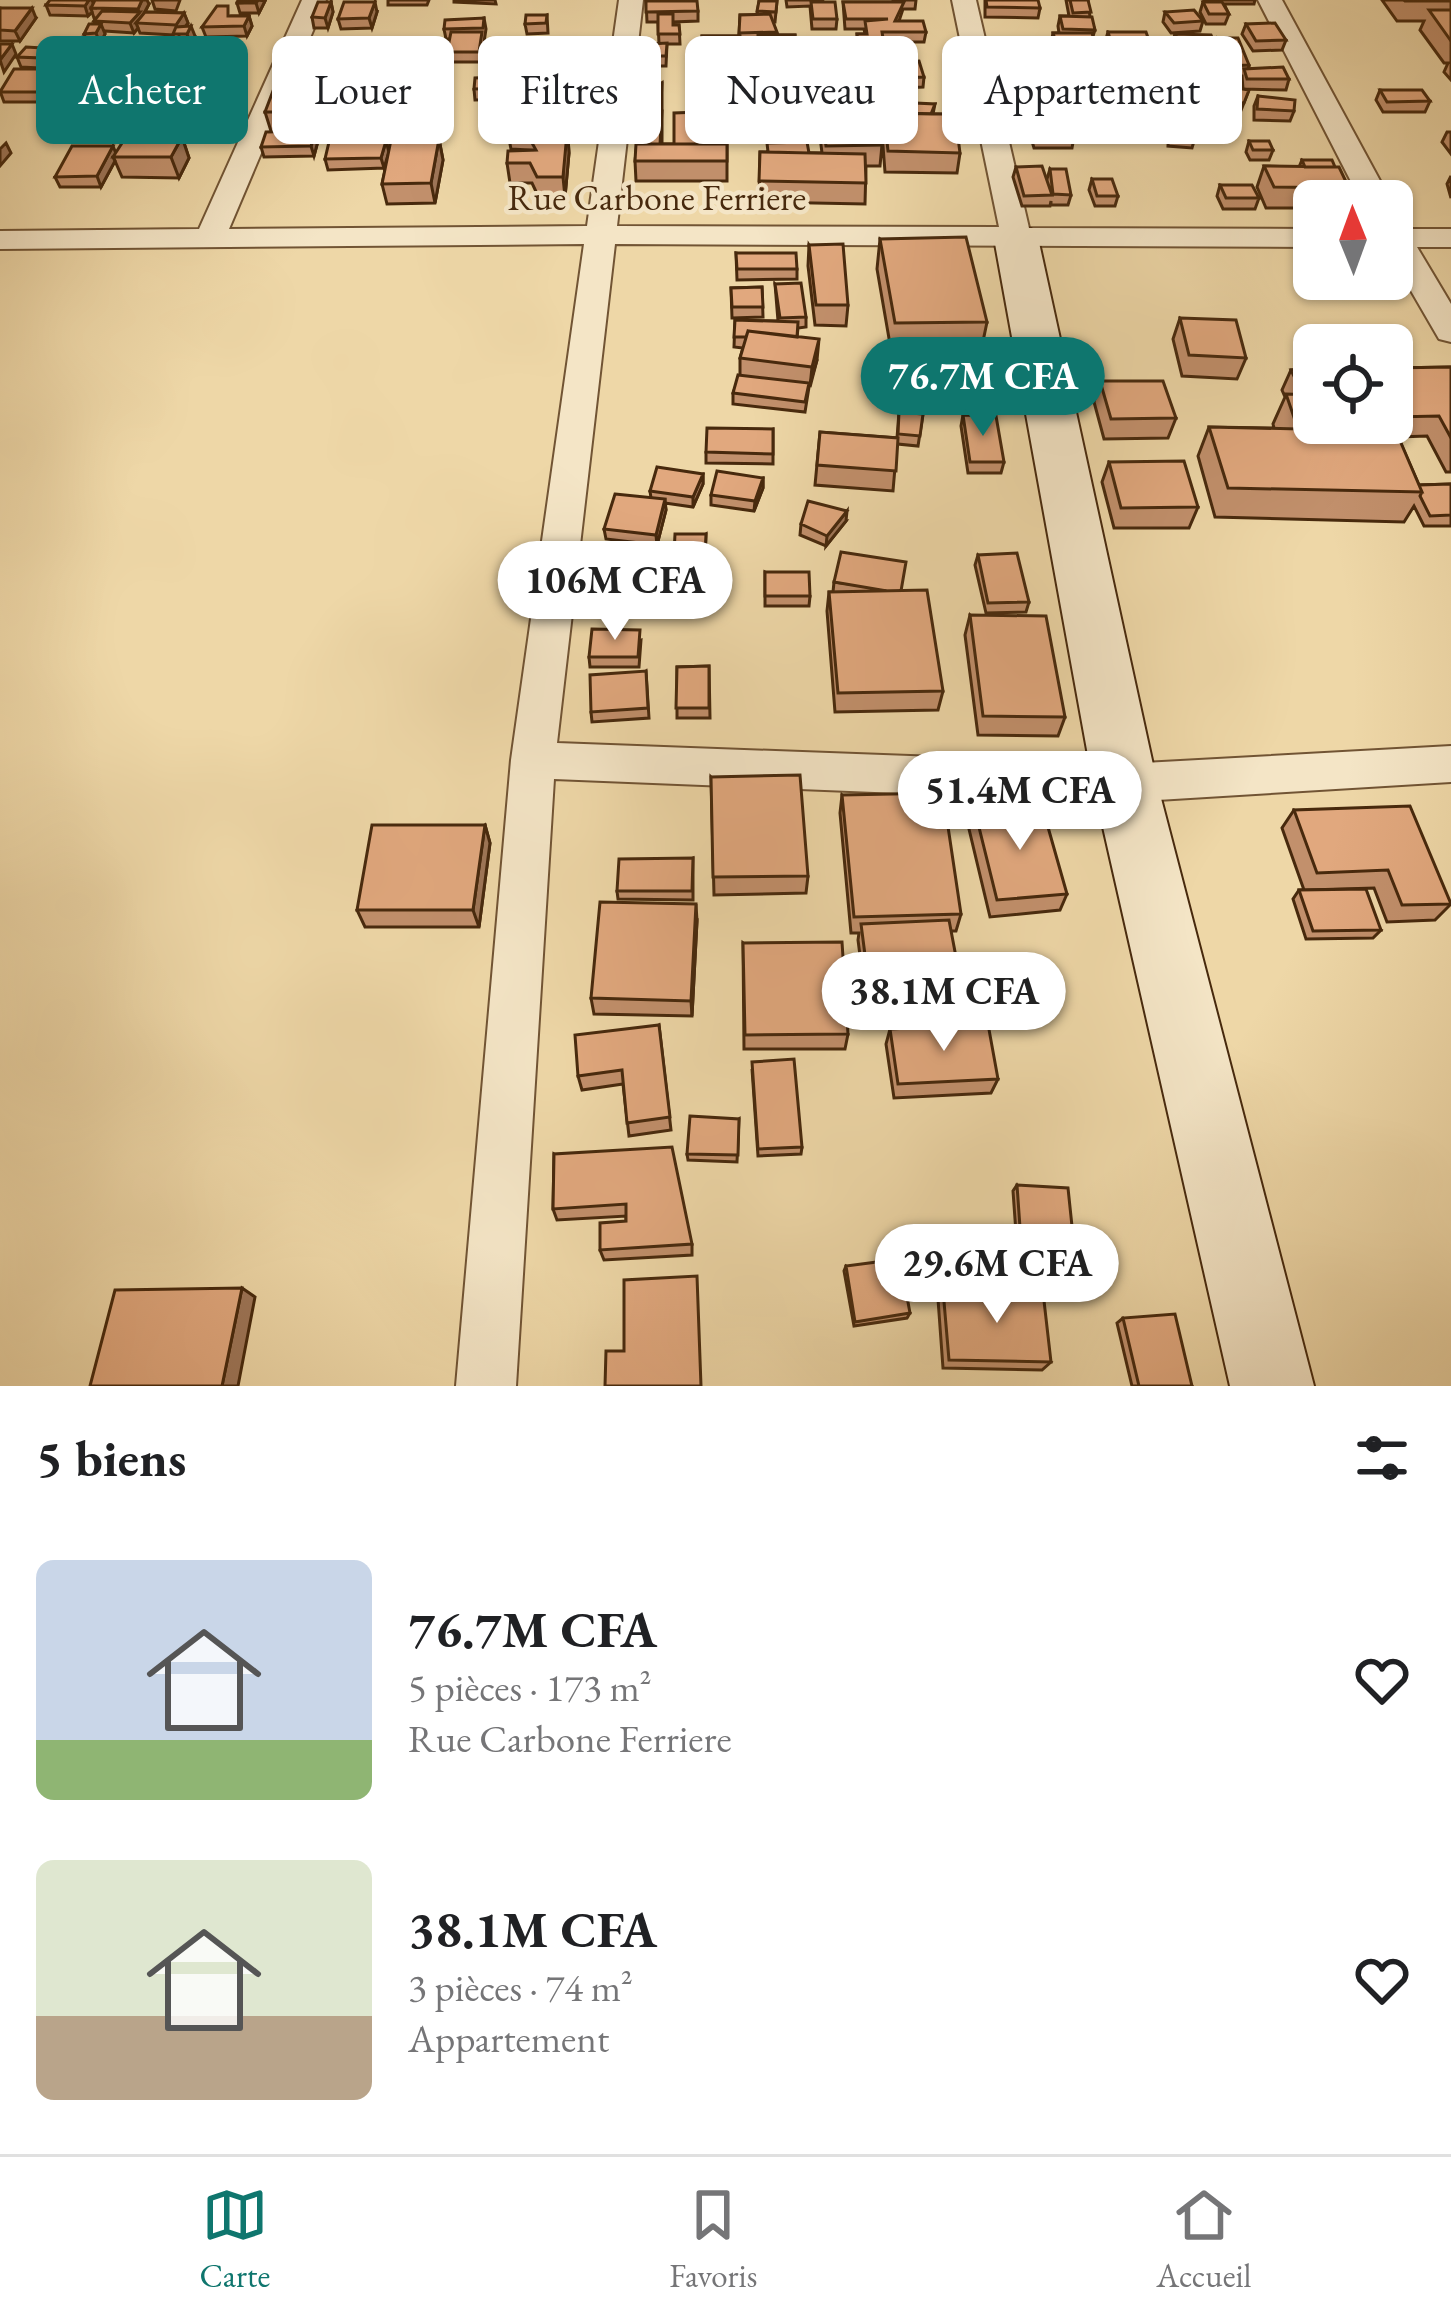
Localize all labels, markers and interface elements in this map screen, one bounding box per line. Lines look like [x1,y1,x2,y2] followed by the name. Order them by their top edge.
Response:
[36,36,248,144] chip: Acheter
[272,36,454,144] chip: Louer
[478,36,661,144] chip: Filtres
[685,36,918,144] chip: Nouveau
[942,36,1242,144] chip: Appartement
[508,174,806,221] street label: Rue Carbone Ferriere
[1293,180,1413,300] north arrow
[1293,180,1413,444] map controls
[1293,324,1413,444] button: locate
[846,337,1120,439] pin: 76.7M CFA
[888,350,1078,401] text: 76.7M CFA
[491,541,739,643] pin: 106M CFA
[525,554,705,605] text: 106M CFA
[883,751,1157,853] pin: 51.4M CFA
[925,764,1115,815] text: 51.4M CFA
[807,952,1081,1054] pin: 38.1M CFA
[849,965,1039,1016] text: 38.1M CFA
[860,1224,1134,1326] pin: 29.6M CFA
[902,1237,1092,1288] text: 29.6M CFA
[36,1425,186,1491] text: 5 biens
[1349,1425,1415,1491] icon: filters
[408,1596,657,1662] text: 76.7M CFA
[132,1608,276,1752] icon: home
[1349,1647,1415,1713] icon: heart
[408,1662,651,1713] text: 5 pièces · 173 m²
[408,1713,732,1764] text: Rue Carbone Ferriere
[408,1896,657,1962] text: 38.1M CFA
[132,1908,276,2052] icon: home
[1349,1947,1415,2013] icon: heart
[408,1962,633,2013] text: 3 pièces · 74 m²
[408,2013,609,2064] text: Appartement
[199,2182,270,2297] tab: Carte
[669,2182,757,2297] tab: Favoris
[1156,2182,1252,2297] tab: Accueil

